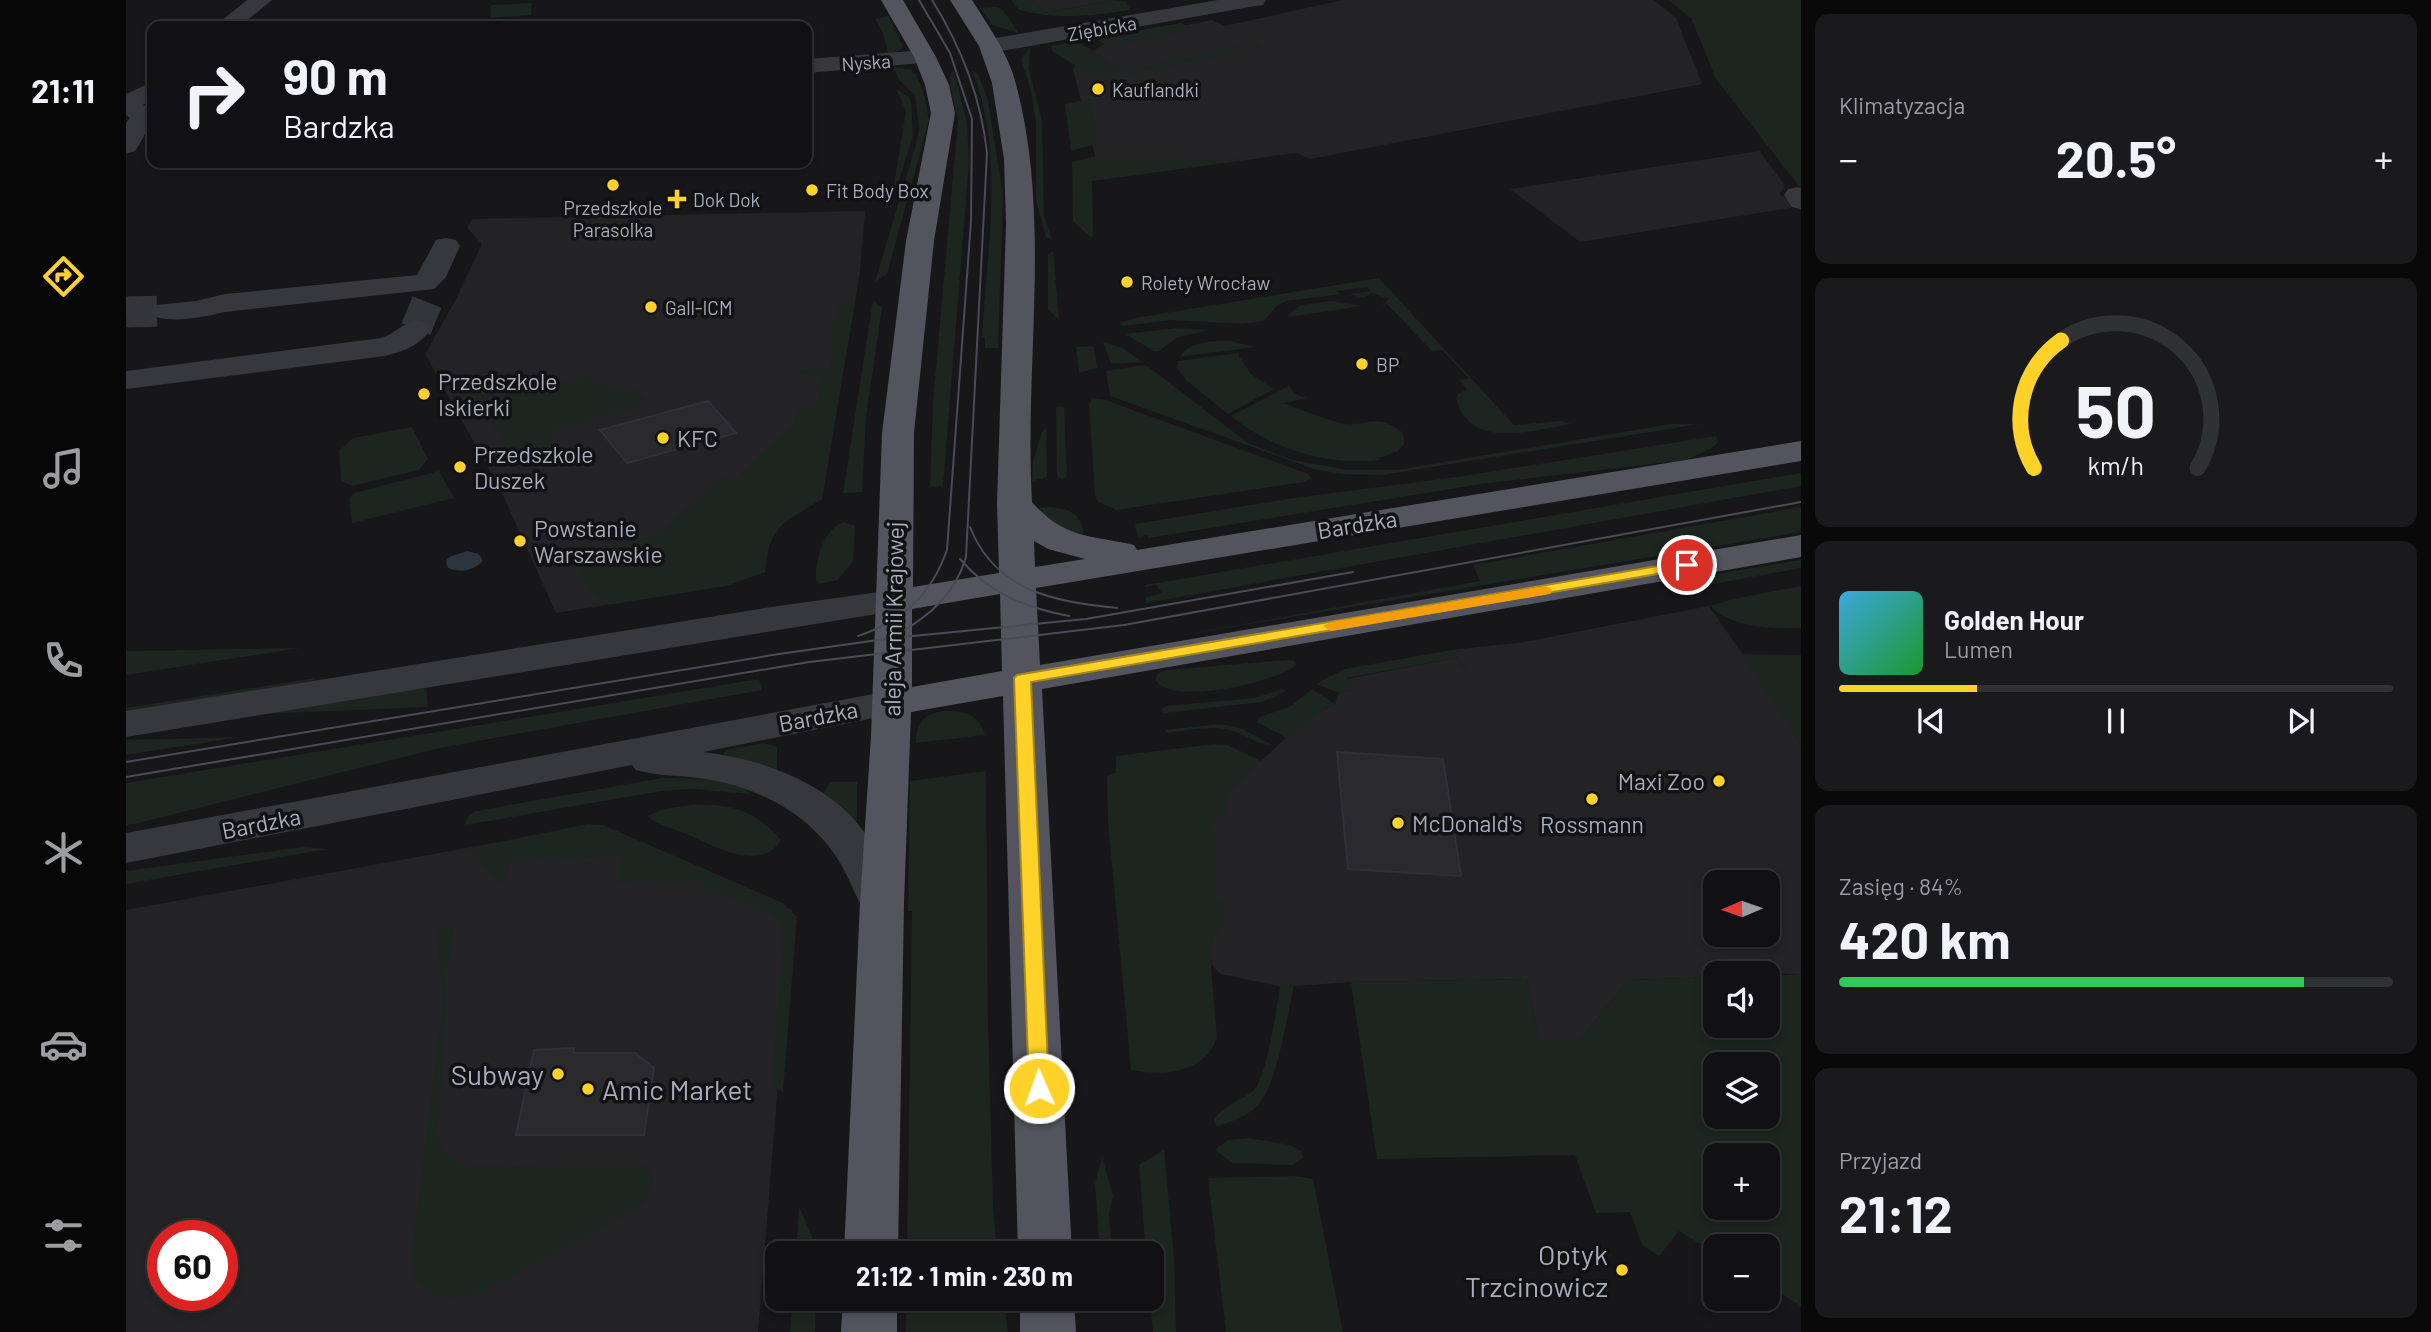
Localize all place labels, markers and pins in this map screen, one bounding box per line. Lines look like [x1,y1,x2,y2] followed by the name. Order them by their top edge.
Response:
[1112,78,1199,101] place label: Kauflandki
[1090,81,1106,97] marker: Kauflandki
[605,177,621,193] marker: Przedszkole Parasolka
[826,179,929,202] place label: Fit Body Box
[804,182,820,198] marker: Fit Body Box
[693,188,760,211] place label: Dok Dok
[667,189,687,209] marker: Dok Dok
[564,196,662,241] place label: Przedszkole Parasolka
[1141,271,1270,294] place label: Rolety Wrocław
[1119,274,1135,290] marker: Rolety Wrocław
[665,296,733,319] place label: Gall-ICM
[643,299,659,315] marker: Gall-ICM
[1376,353,1399,376] place label: BP
[1354,356,1370,372] marker: BP
[438,367,558,421] place label: Przedszkole Iskierki
[416,386,432,402] marker: Przedszkole Iskierki
[677,424,718,452] place label: KFC
[655,430,671,446] marker: KFC
[474,440,594,494] place label: Przedszkole Duszek
[452,459,468,475] marker: Przedszkole Duszek
[534,514,663,568] place label: Powstanie Warszawskie
[512,533,528,549] marker: Powstanie Warszawskie
[1657,535,1717,595] pin
[1618,767,1705,795] place label: Maxi Zoo
[1711,773,1727,789] marker: Maxi Zoo
[1584,791,1600,807] marker: Rossmann
[1412,809,1523,837] place label: McDonald's
[1540,810,1644,838] place label: Rossmann
[1390,815,1406,831] marker: McDonald's
[451,1057,544,1091] place label: Subway
[550,1066,566,1082] marker: Subway
[602,1072,752,1106] place label: Amic Market
[580,1081,596,1097] marker: Amic Market
[1465,1237,1608,1303] place label: Optyk Trzcinowicz
[1614,1262,1630,1278] marker: Optyk Trzcinowicz

